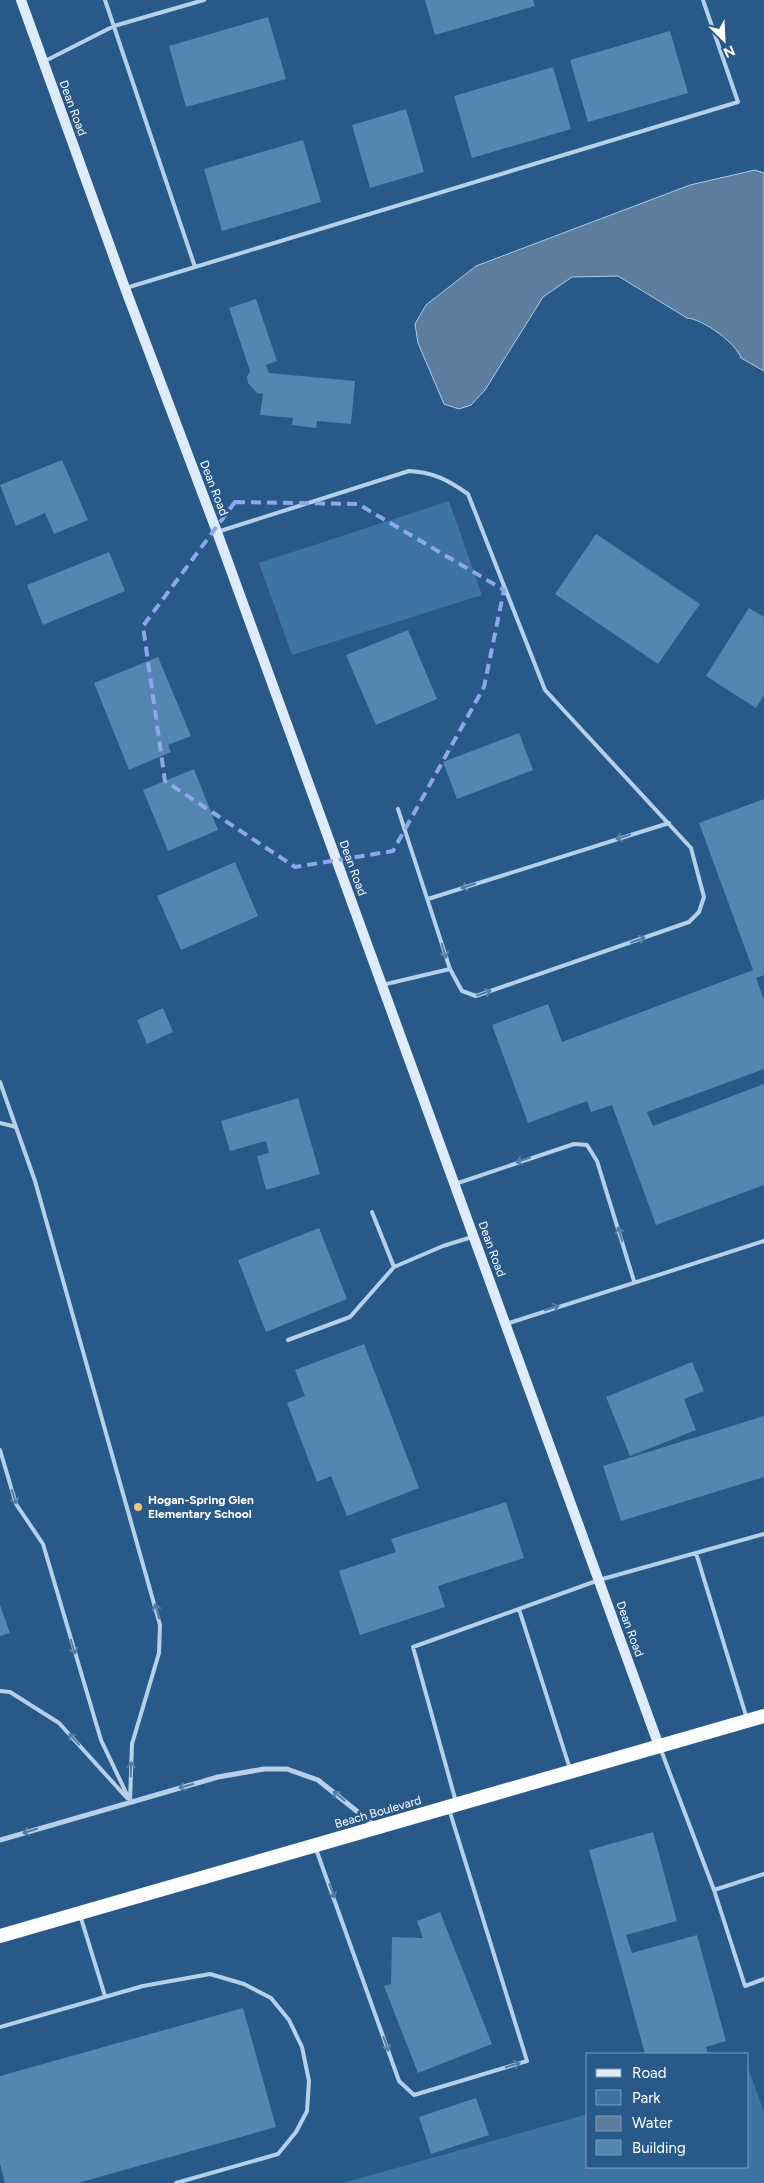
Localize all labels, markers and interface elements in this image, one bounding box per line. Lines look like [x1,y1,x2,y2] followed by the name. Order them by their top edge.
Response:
[699,15,749,65] north arrow
[721,41,737,61] text: N
[56,78,90,138] street label: Dean Road
[197,458,231,518] street label: Dean Road
[615,833,631,843] one-way arrow
[336,838,370,898] street label: Dean Road
[460,882,476,892] one-way arrow
[630,934,646,944] one-way arrow
[440,942,449,958] one-way arrow
[476,987,492,997] one-way arrow
[516,1156,531,1165] one-way arrow
[475,1219,509,1279] street label: Dean Road
[614,1227,624,1243] one-way arrow
[544,1303,560,1313] one-way arrow
[10,1488,20,1504] one-way arrow
[148,1493,254,1521] place label: Hogan-Spring Glen Elementary School
[132,1501,144,1513] marker: Hogan-Spring Glen Elementary School
[613,1599,647,1659] street label: Dean Road
[151,1604,161,1620] one-way arrow
[69,1638,79,1654] one-way arrow
[68,1733,80,1746] one-way arrow
[126,1761,136,1778] one-way arrow
[178,1781,194,1791] one-way arrow
[333,1791,346,1802] one-way arrow
[333,1793,423,1831] street label: Beach Boulevard
[22,1827,38,1837] one-way arrow
[328,1883,337,1898] one-way arrow
[382,2036,391,2051] one-way arrow
[586,2053,749,2168] legend
[505,2059,521,2069] one-way arrow
[632,2064,667,2082] text: Road
[632,2089,661,2107] text: Park
[632,2114,672,2132] text: Water
[632,2139,686,2157] text: Building

